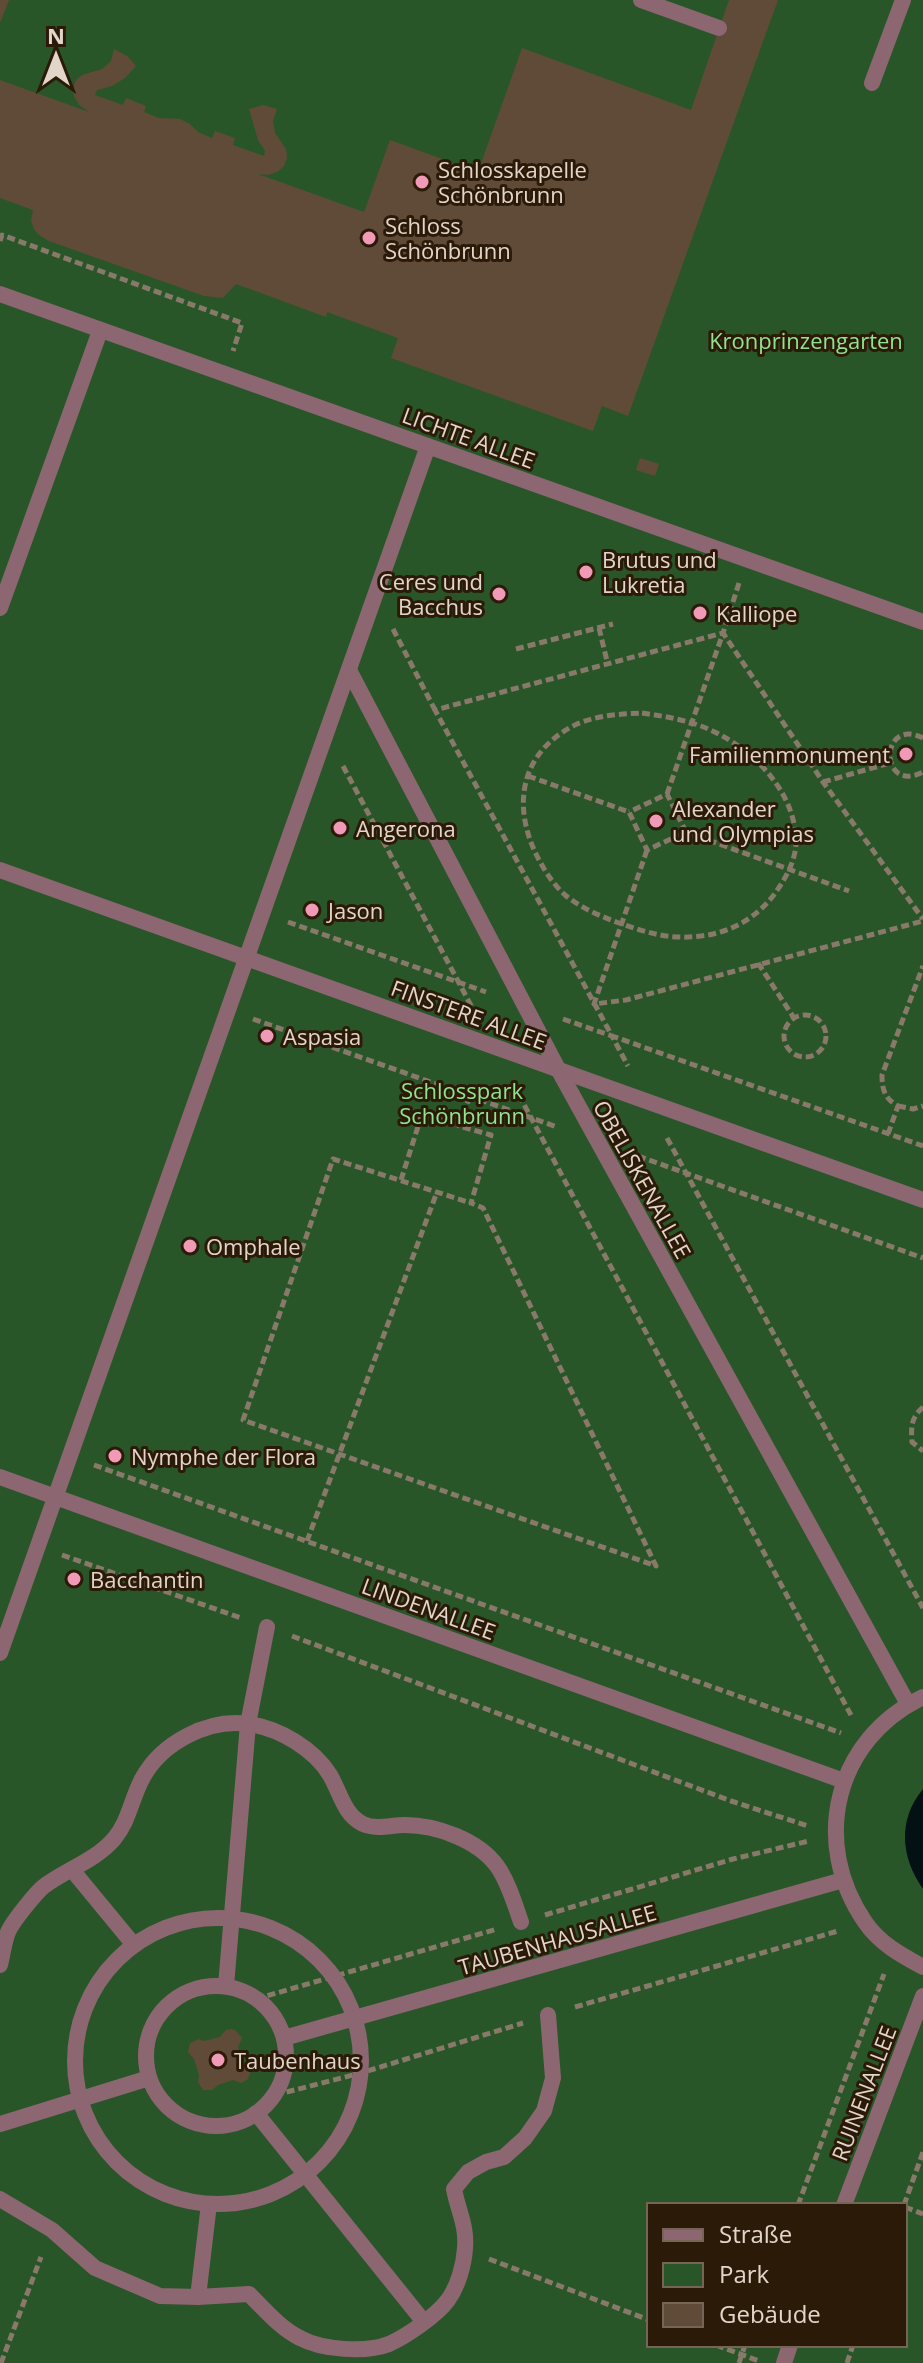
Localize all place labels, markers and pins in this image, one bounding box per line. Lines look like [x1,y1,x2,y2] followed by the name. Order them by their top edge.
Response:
[438,154,587,209] place label: Schlosskapelle Schönbrunn
[413,173,431,191] marker: Schlosskapelle Schönbrunn
[385,210,511,265] place label: Schloss Schönbrunn
[360,229,378,247] marker: Schloss Schönbrunn
[602,544,717,599] place label: Brutus und Lukretia
[577,563,595,581] marker: Brutus und Lukretia
[379,566,483,621] place label: Ceres und Bacchus
[490,585,508,603] marker: Ceres und Bacchus
[716,598,797,628] place label: Kalliope
[691,604,709,622] marker: Kalliope
[689,739,890,769] place label: Familienmonument
[897,745,915,763] marker: Familienmonument
[672,793,814,848] place label: Alexander und Olympias
[647,812,665,830] marker: Alexander und Olympias
[356,813,456,843] place label: Angerona
[331,819,349,837] marker: Angerona
[326,895,383,925] place label: Jason
[303,901,321,919] marker: Jason
[283,1021,361,1051] place label: Aspasia
[258,1027,276,1045] marker: Aspasia
[206,1231,301,1261] place label: Omphale
[181,1237,199,1255] marker: Omphale
[131,1441,316,1471] place label: Nymphe der Flora
[106,1447,124,1465] marker: Nymphe der Flora
[90,1564,204,1594] place label: Bacchantin
[65,1570,83,1588] marker: Bacchantin
[234,2045,361,2075] place label: Taubenhaus
[209,2051,227,2069] marker: Taubenhaus

